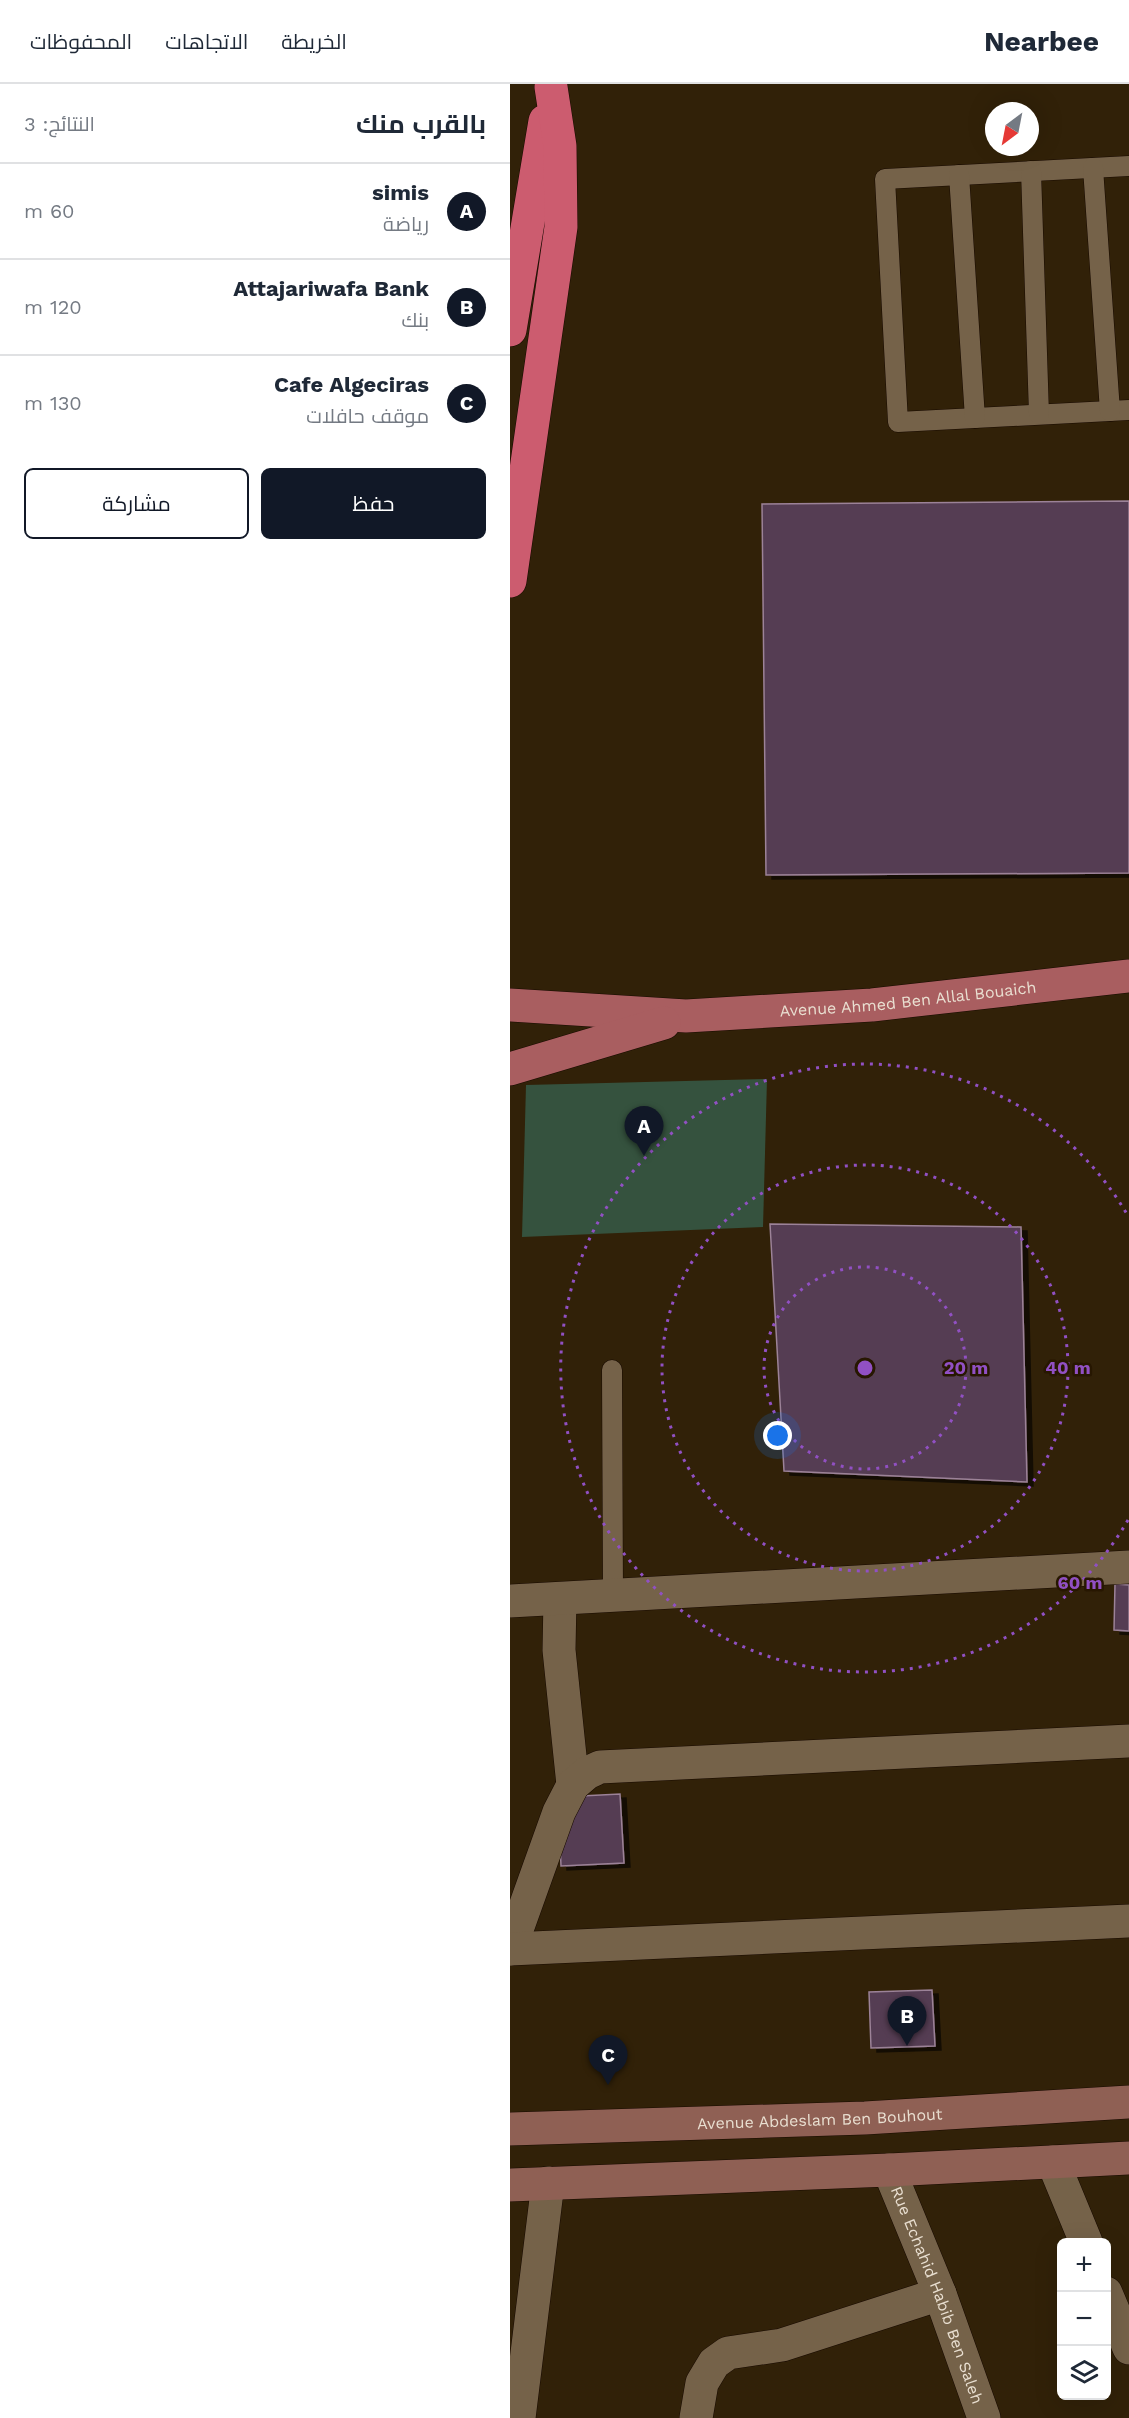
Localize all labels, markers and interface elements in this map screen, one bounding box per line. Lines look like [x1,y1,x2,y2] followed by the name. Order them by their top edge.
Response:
[984,25,1099,58] text: Nearbee
[30,29,132,54] text: المحفوظات
[165,29,248,54] text: الاتجاهات
[281,29,347,54] text: الخريطة
[985,102,1039,156] north arrow
[356,109,486,139] text: بالقرب منك
[24,112,95,136] text: النتائج: 3
[372,180,429,205] text: simis
[24,199,75,223] text: 60 m
[460,199,473,223] text: A
[383,212,429,236] text: رياضة
[233,276,429,301] text: Attajariwafa Bank
[24,295,82,319] text: 120 m
[460,295,473,319] text: B
[401,308,429,332] text: بنك
[274,372,429,397] text: Cafe Algeciras
[24,391,82,415] text: 130 m
[460,391,473,415] text: C
[306,404,429,428] text: موقف حافلات
[24,468,249,539] button: مشاركة
[261,468,486,539] button: حفظ
[779,978,1037,1020] street label: Avenue Ahmed Ben Allal Bouaich
[624,1106,664,1156] pin: A
[944,1357,988,1378] text: 20 m
[1045,1357,1091,1378] text: 40 m
[855,1358,875,1378] centre of rings
[763,1421,792,1450] your location
[1058,1572,1102,1593] text: 60 m
[888,1996,926,2046] pin: B
[588,2036,628,2085] pin: C
[697,2104,943,2133] street label: Avenue Abdeslam Ben Bouhout
[887,2183,987,2406] street label: Rue Echahid Habib Ben Saleh
[1057,2238,1111,2400] map controls
[1057,2238,1111,2292] button: +
[1057,2292,1111,2346] button: −
[1057,2346,1111,2400] button: layers

